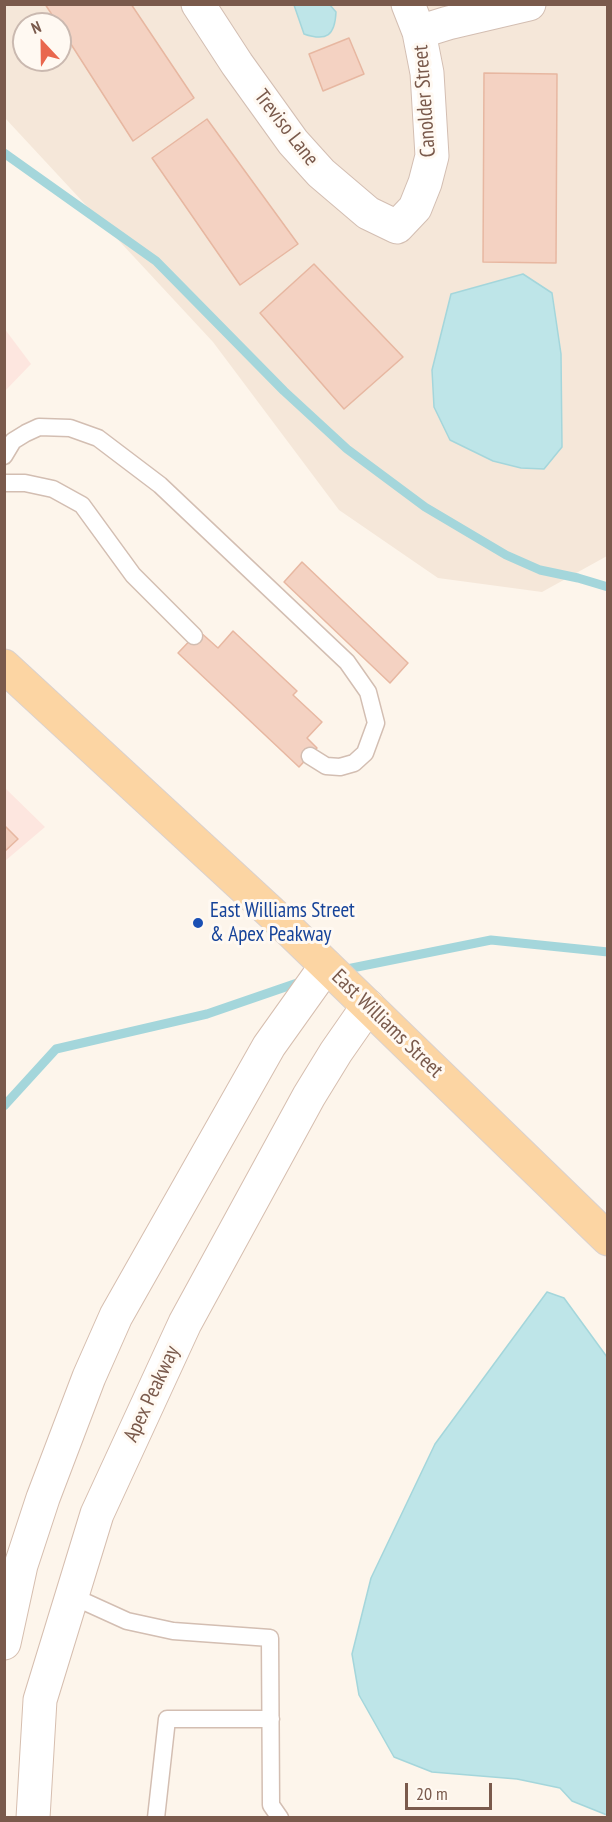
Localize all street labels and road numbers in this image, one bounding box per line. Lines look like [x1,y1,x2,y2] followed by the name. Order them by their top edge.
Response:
[409,44,441,158] street label: Canolder Street
[248,85,324,171] street label: Treviso Lane
[326,965,448,1083] street label: East Williams Street
[119,1342,185,1446] street label: Apex Peakway

